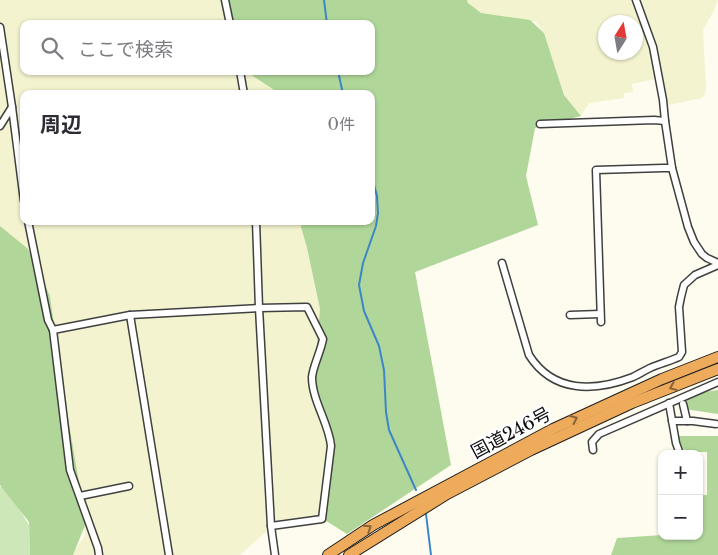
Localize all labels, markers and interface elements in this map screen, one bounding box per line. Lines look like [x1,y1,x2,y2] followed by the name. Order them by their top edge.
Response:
[598,15,643,60] north arrow
[20,20,375,75] search box
[38,34,66,62] icon: search
[78,38,173,61] text: ここで検索
[40,112,82,138] text: 周辺
[328,114,355,134] text: 0件
[669,380,678,391] one-way arrow
[467,403,555,463] street label: 国道246号
[569,415,578,426] one-way arrow
[658,450,703,540] map controls
[658,450,703,495] button: +
[658,495,703,540] button: −
[363,525,372,535] one-way arrow

